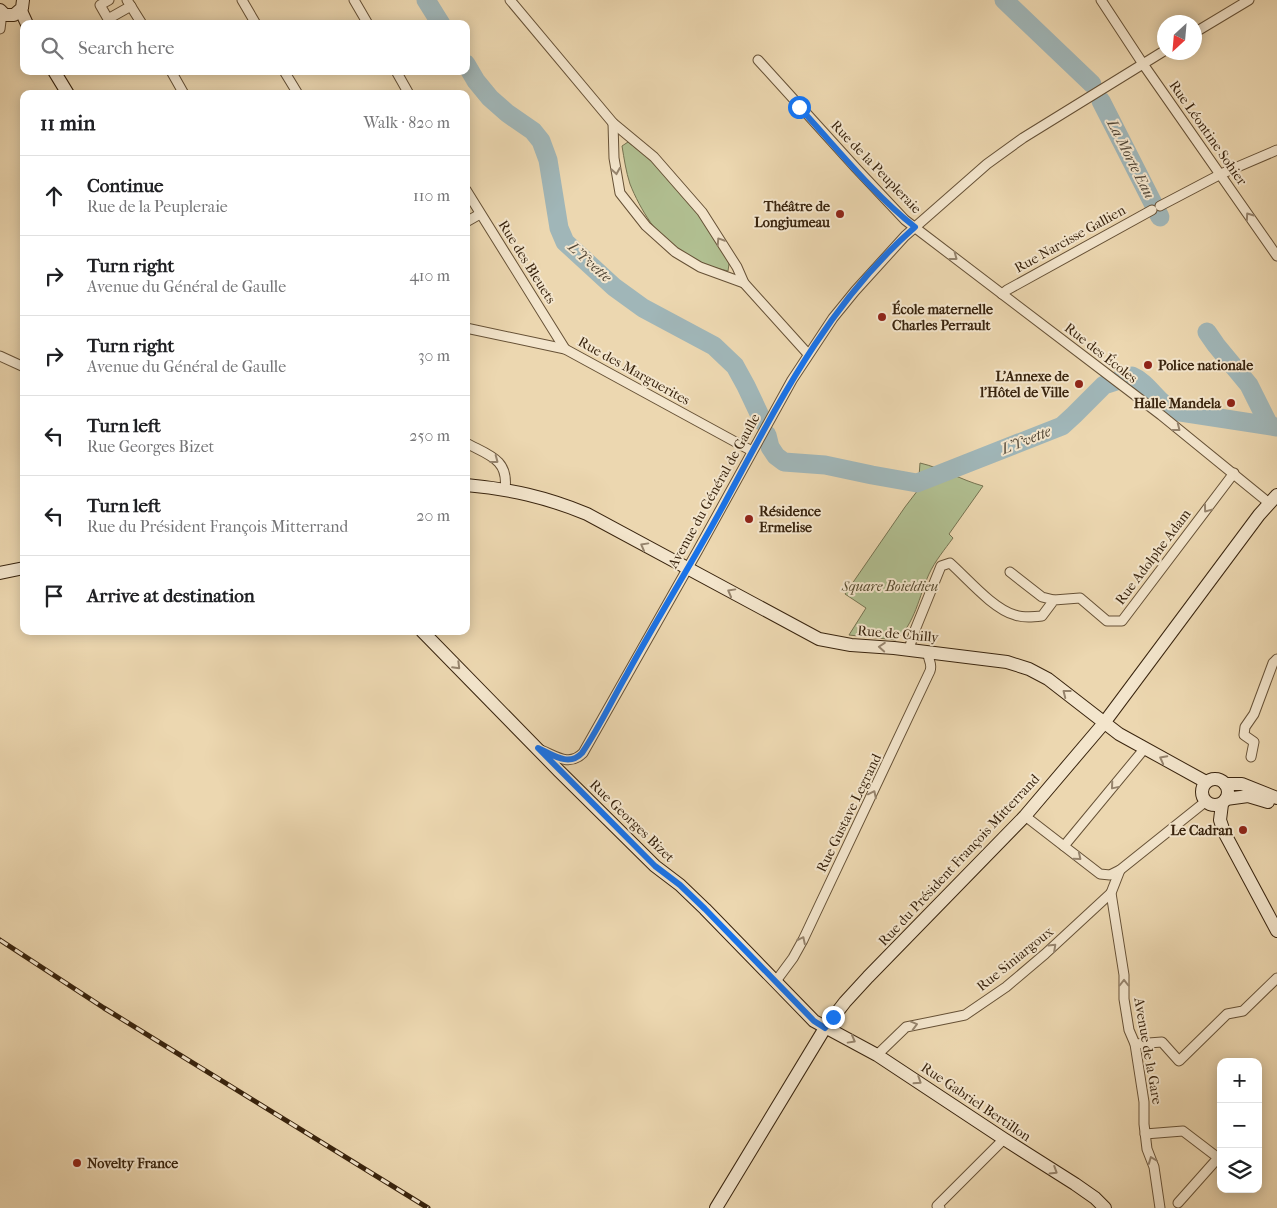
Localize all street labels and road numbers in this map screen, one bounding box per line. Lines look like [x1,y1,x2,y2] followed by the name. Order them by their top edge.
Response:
[1165,77,1251,189] street label: Rue Léontine Sohier
[827,117,925,217] street label: Rue de la Peupleraie
[1012,201,1128,277] street label: Rue Narcisse Gallien
[495,217,559,307] street label: Rue des Bleuets
[1061,318,1142,387] street label: Rue des Écoles
[575,333,693,409] street label: Rue des Marguerites
[664,411,764,572] street label: Avenue du Général de Gaulle
[1112,506,1195,608] street label: Rue Adolphe Adam
[857,622,940,646] street label: Rue de Chilly
[813,751,885,875] street label: Rue Gustave Legrand
[875,770,1043,949] street label: Rue du Président François Mitterrand
[586,776,678,866] street label: Rue Georges Bizet
[973,923,1057,995] street label: Rue Siniargoux
[1130,995,1166,1106] street label: Avenue de la Gare
[918,1059,1034,1145] street label: Rue Gabriel Bertillon

